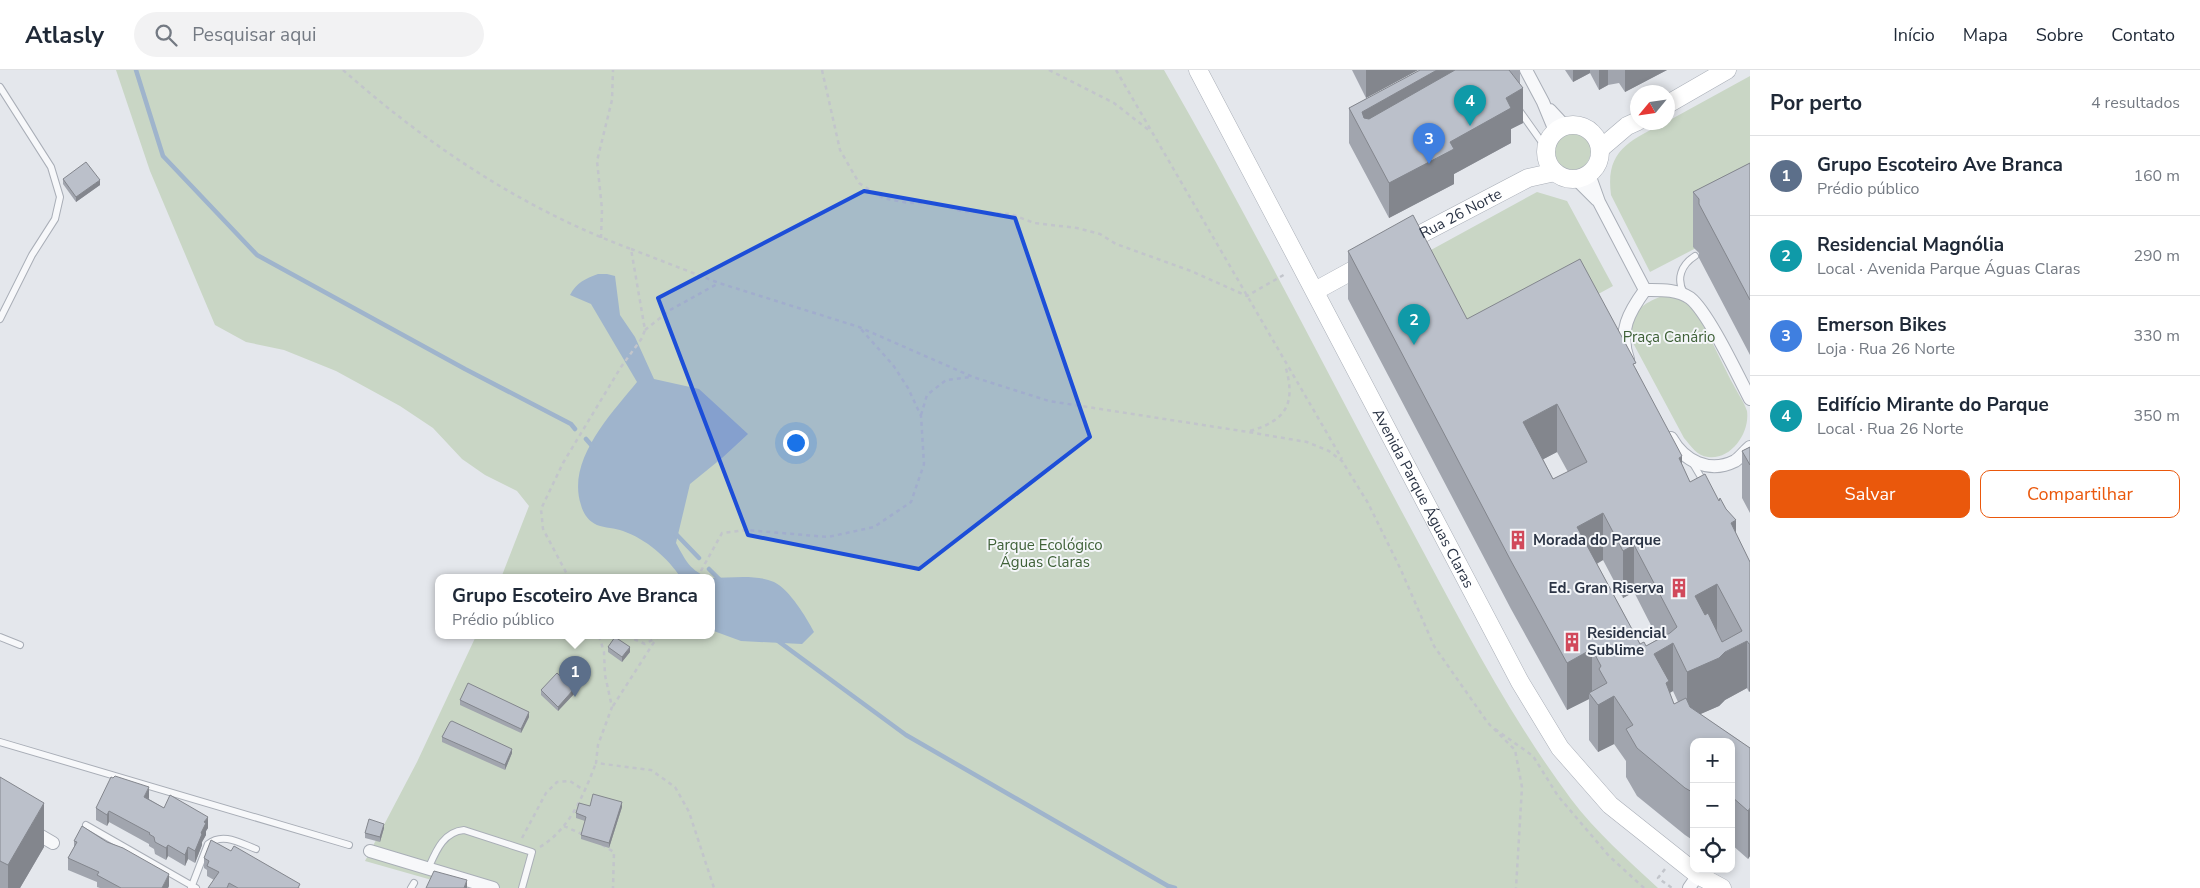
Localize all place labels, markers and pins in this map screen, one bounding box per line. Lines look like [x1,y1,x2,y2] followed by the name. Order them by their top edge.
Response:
[1454,85,1486,126] pin: 4
[1413,123,1445,164] pin: 3
[1398,304,1430,345] pin: 2
[1507,529,1529,551] building icon: Morada do Parque
[1533,530,1661,550] place label: Morada do Parque
[1668,577,1690,599] building icon: Ed. Gran Riserva
[1549,578,1664,598] place label: Ed. Gran Riserva
[1587,623,1666,660] place label: Residencial Sublime
[1561,631,1583,653] building icon: Residencial Sublime
[559,656,591,697] pin: 1

